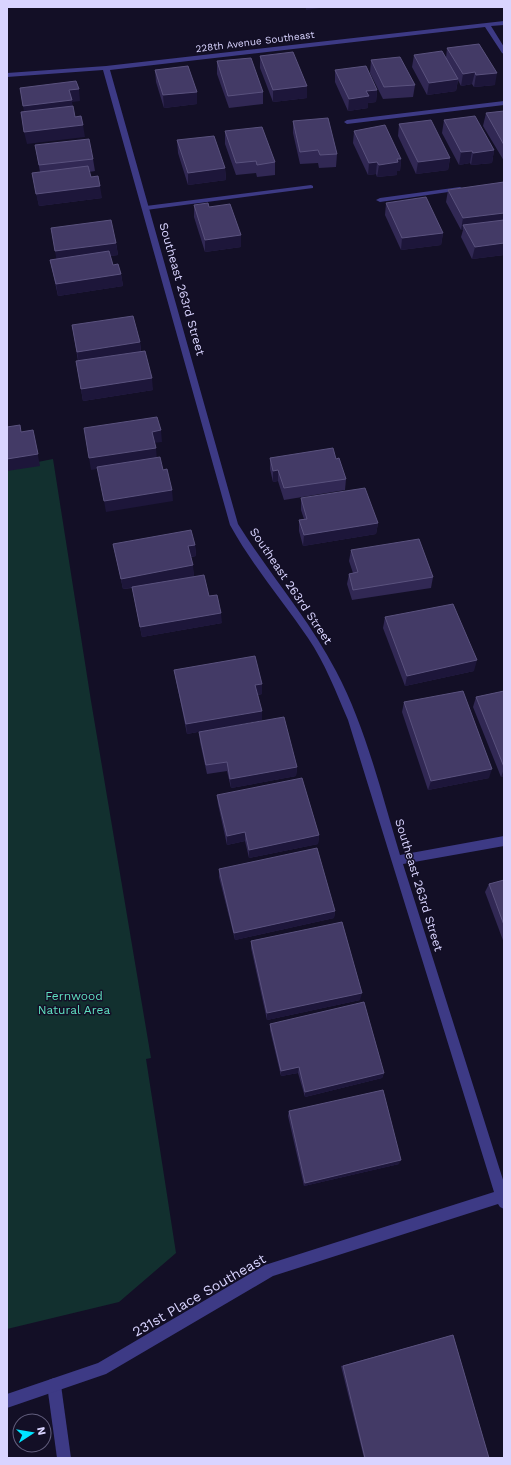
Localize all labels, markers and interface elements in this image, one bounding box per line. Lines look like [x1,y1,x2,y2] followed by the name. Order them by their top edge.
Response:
[195,29,316,54] street label: 228th Avenue Southeast
[156,221,208,357] street label: Southeast 263rd Street
[247,525,335,647] street label: Southeast 263rd Street
[392,817,446,953] street label: Southeast 263rd Street
[38,989,110,1017] park label: Fernwood Natural Area
[130,1250,269,1340] street label: 231st Place Southeast
[12,1413,52,1453] north arrow
[34,1426,48,1436] text: N

